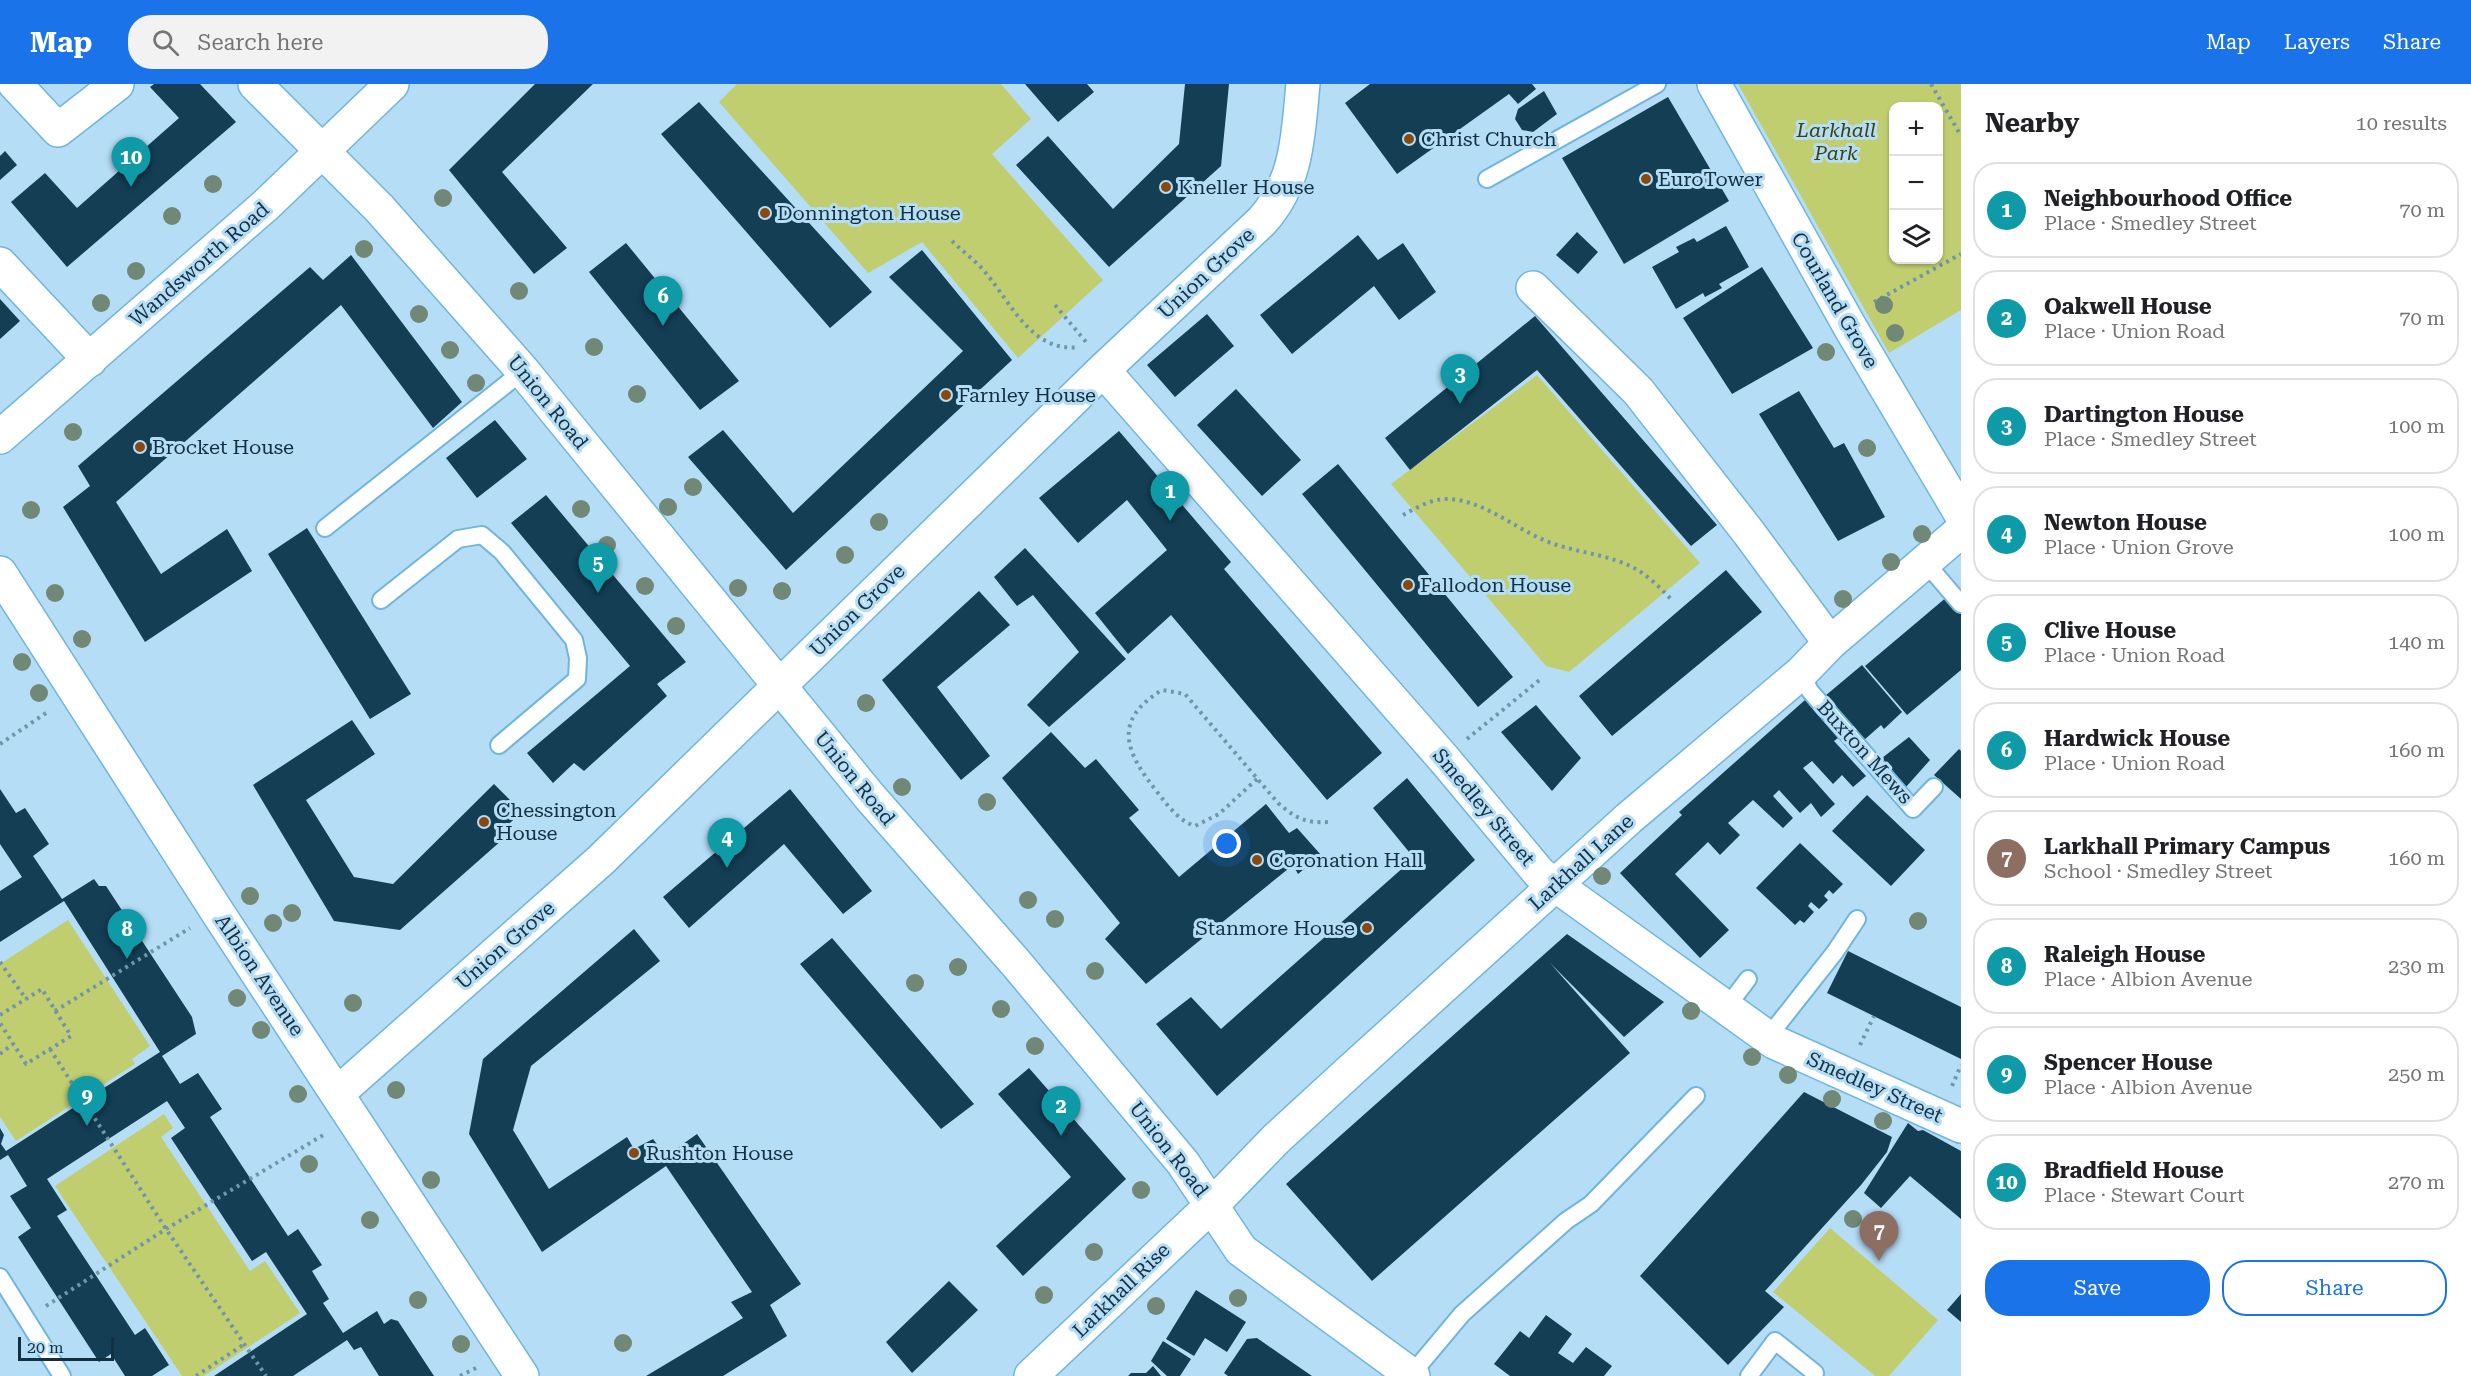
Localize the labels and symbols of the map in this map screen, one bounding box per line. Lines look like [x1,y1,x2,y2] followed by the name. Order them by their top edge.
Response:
[1795,118,1876,165] park label: Larkhall Park
[1421,127,1557,151] place label: Christ Church
[1402,132,1416,146] marker: Christ Church
[112,138,150,187] pin: 10
[1658,167,1763,191] place label: EuroTower
[1639,172,1653,186] marker: EuroTower
[1178,175,1314,199] place label: Kneller House
[1159,180,1173,194] marker: Kneller House
[124,197,274,331] street label: Wandsworth Road
[777,201,961,225] place label: Donnington House
[758,206,772,220] marker: Donnington House
[1153,222,1259,324] street label: Union Grove
[1786,228,1884,372] street label: Courland Grove
[644,276,682,326] pin: 6
[503,350,593,454] street label: Union Road
[1440,354,1480,404] pin: 3
[958,383,1096,407] place label: Farnley House
[939,388,953,402] marker: Farnley House
[152,435,294,459] place label: Brocket House
[133,440,147,454] marker: Brocket House
[1150,472,1190,521] pin: 1
[578,544,618,593] pin: 5
[804,559,910,661] street label: Union Grove
[1420,573,1571,597] place label: Fallodon House
[1401,578,1415,592] marker: Fallodon House
[1812,695,1918,809] street label: Buxton Mews
[810,726,900,830] street label: Union Road
[1428,743,1540,871] street label: Smedley Street
[496,798,617,845] place label: Chessington House
[1524,809,1638,915] street label: Larkhall Lane
[477,815,491,829] marker: Chessington House
[708,818,746,868] pin: 4
[1212,829,1241,858] your location
[1269,848,1423,872] place label: Coronation Hall
[1250,853,1264,867] marker: Coronation Hall
[451,896,559,994] street label: Union Grove
[108,910,146,959] pin: 8
[210,910,310,1040] street label: Albion Avenue
[1195,916,1355,940] place label: Stanmore House
[1360,921,1374,935] marker: Stanmore House
[1804,1046,1947,1128] street label: Smedley Street
[68,1076,106,1126] pin: 9
[1042,1086,1080,1136] pin: 2
[1124,1097,1214,1202] street label: Union Road
[646,1141,794,1165] place label: Rushton House
[627,1146,641,1160] marker: Rushton House
[1860,1212,1898,1261] pin: 7
[1067,1238,1175,1342] street label: Larkhall Rise
[18,1334,114,1362] scale bar

